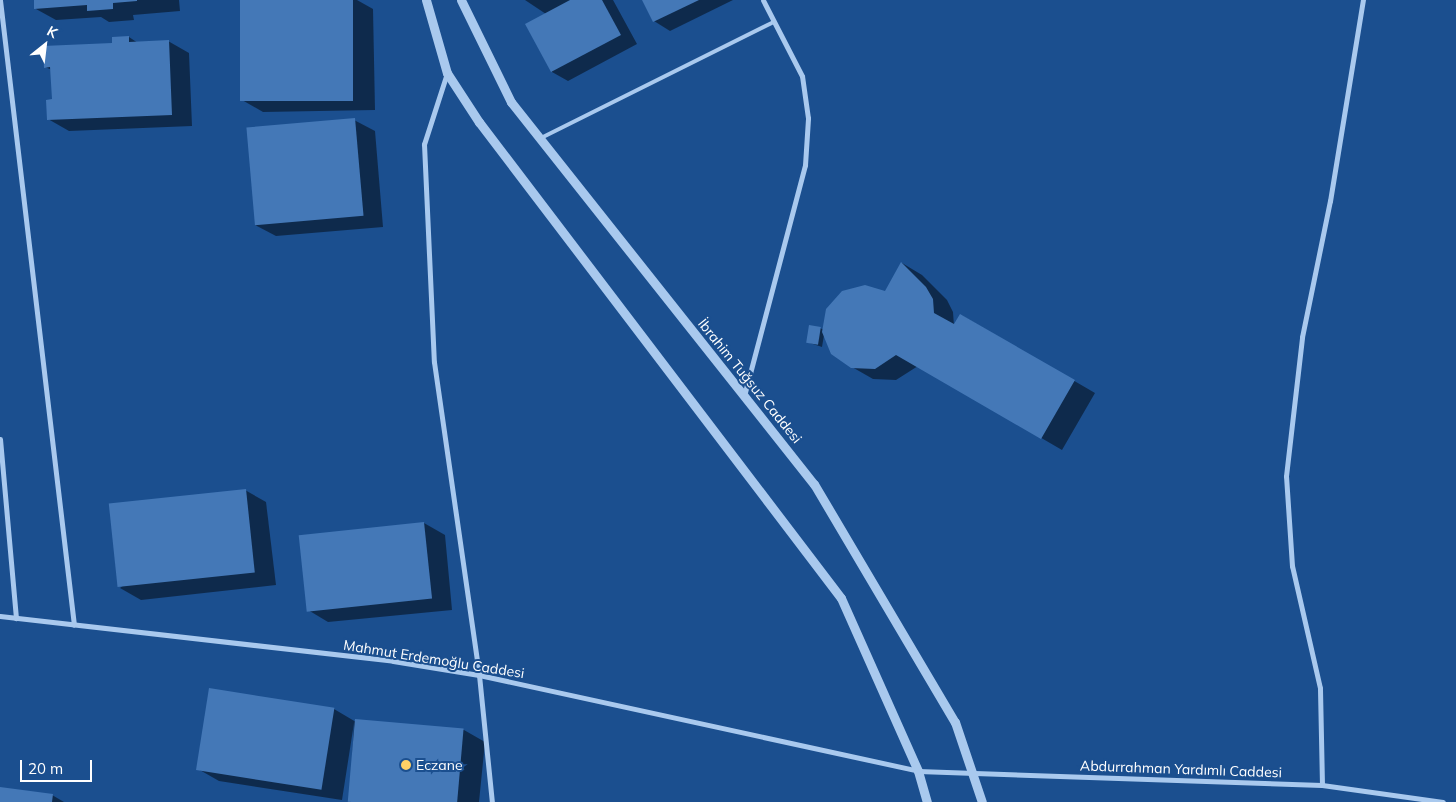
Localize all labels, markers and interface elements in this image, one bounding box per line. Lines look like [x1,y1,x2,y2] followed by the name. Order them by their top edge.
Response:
[20,20,70,70] north arrow
[44,22,61,42] text: K
[695,315,805,447] street label: İbrahim Tuğsuz Caddesi
[342,636,526,682] street label: Mahmut Erdemoğlu Caddesi
[22,750,95,782] scale bar
[416,757,463,773] place label: Eczane
[1080,757,1282,781] street label: Abdurrahman Yardımlı Caddesi
[28,759,63,778] text: 20 m
[400,759,412,771] marker: Eczane

